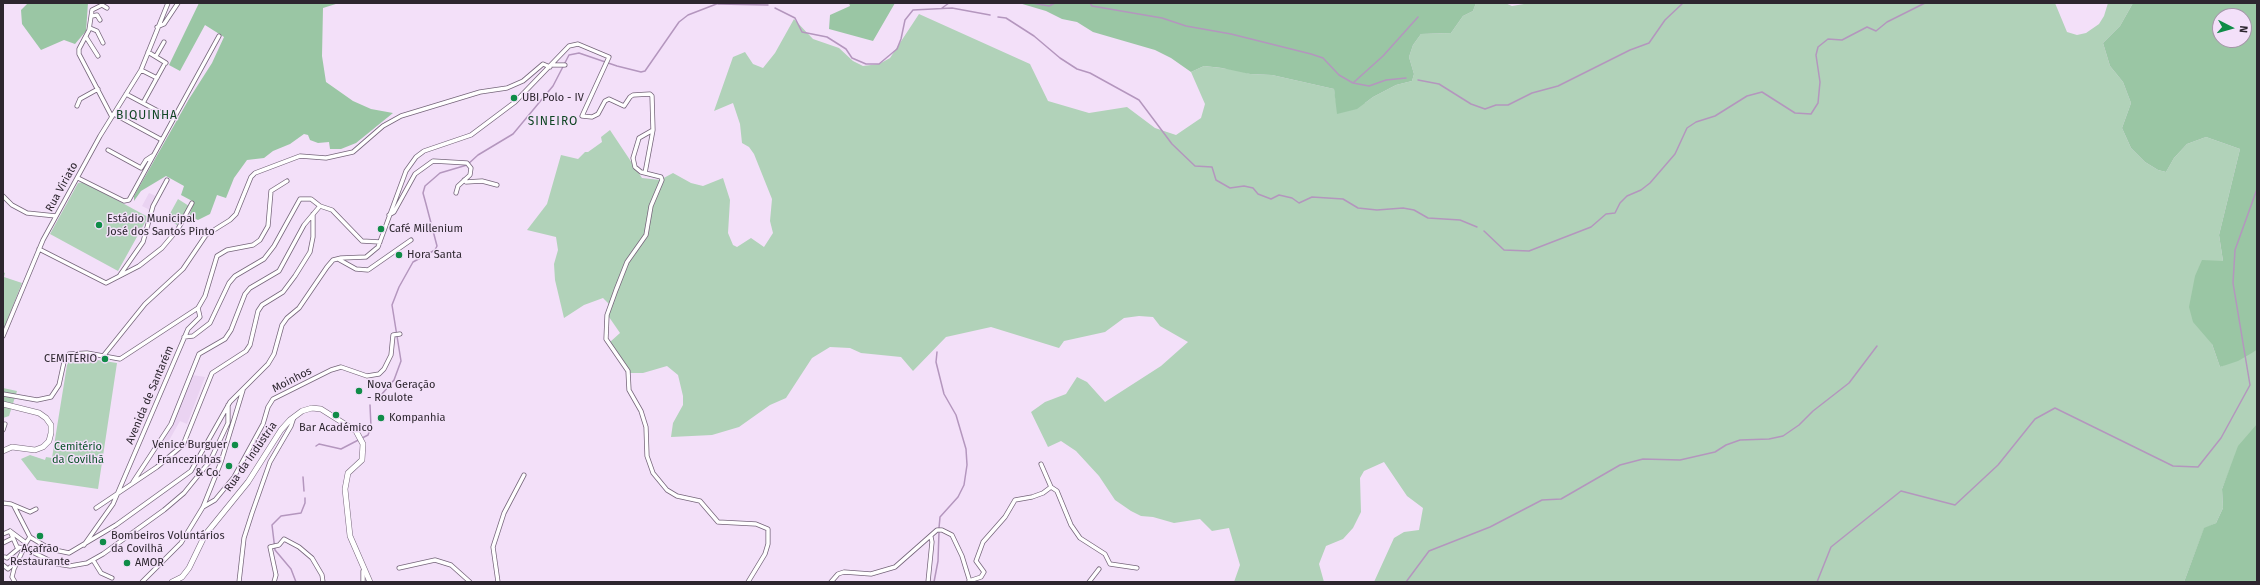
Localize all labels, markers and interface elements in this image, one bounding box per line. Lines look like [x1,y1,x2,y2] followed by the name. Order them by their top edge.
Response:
[2212,8,2252,48] north arrow
[2237,25,2250,34] text: N
[522,91,584,105] place label: UBI Polo - IV
[509,93,519,103] marker: UBI Polo - IV
[116,109,178,123] district label: BIQUINHA
[528,115,578,129] district label: SINEIRO
[43,160,81,214] street label: Rua Viriato
[107,212,215,238] place label: Estádio Municipal José dos Santos Pinto
[94,220,104,230] marker: Estádio Municipal José dos Santos Pinto
[389,222,463,236] place label: Café Millenium
[376,224,386,234] marker: Café Millenium
[407,248,462,262] place label: Hora Santa
[394,250,404,260] marker: Hora Santa
[123,344,177,446] street label: Avenida de Santarém
[44,352,97,366] place label: CEMITÉRIO
[100,354,110,364] marker: CEMITÉRIO
[270,364,314,396] street label: Moinhos
[367,378,435,404] place label: Nova Geração - Roulote
[354,386,364,396] marker: Nova Geração - Roulote
[331,410,341,420] marker: Bar Académico
[389,411,446,425] place label: Kompanhia
[376,413,386,423] marker: Kompanhia
[222,419,280,495] street label: Rua da Indústria
[299,421,373,435] place label: Bar Académico
[152,438,227,452] place label: Venice Burguer
[52,440,104,466] park label: Cemitério da Covilhã
[230,440,240,450] marker: Venice Burguer
[157,453,221,479] place label: Francezinhas & Co.
[224,461,234,471] marker: Francezinhas & Co.
[111,529,225,555] place label: Bombeiros Voluntários da Covilhã
[35,531,45,541] marker: Açafrão Restaurante
[98,537,108,547] marker: Bombeiros Voluntários da Covilhã
[10,542,70,568] place label: Açafrão Restaurante
[135,556,164,570] place label: AMOR
[122,558,132,568] marker: AMOR

